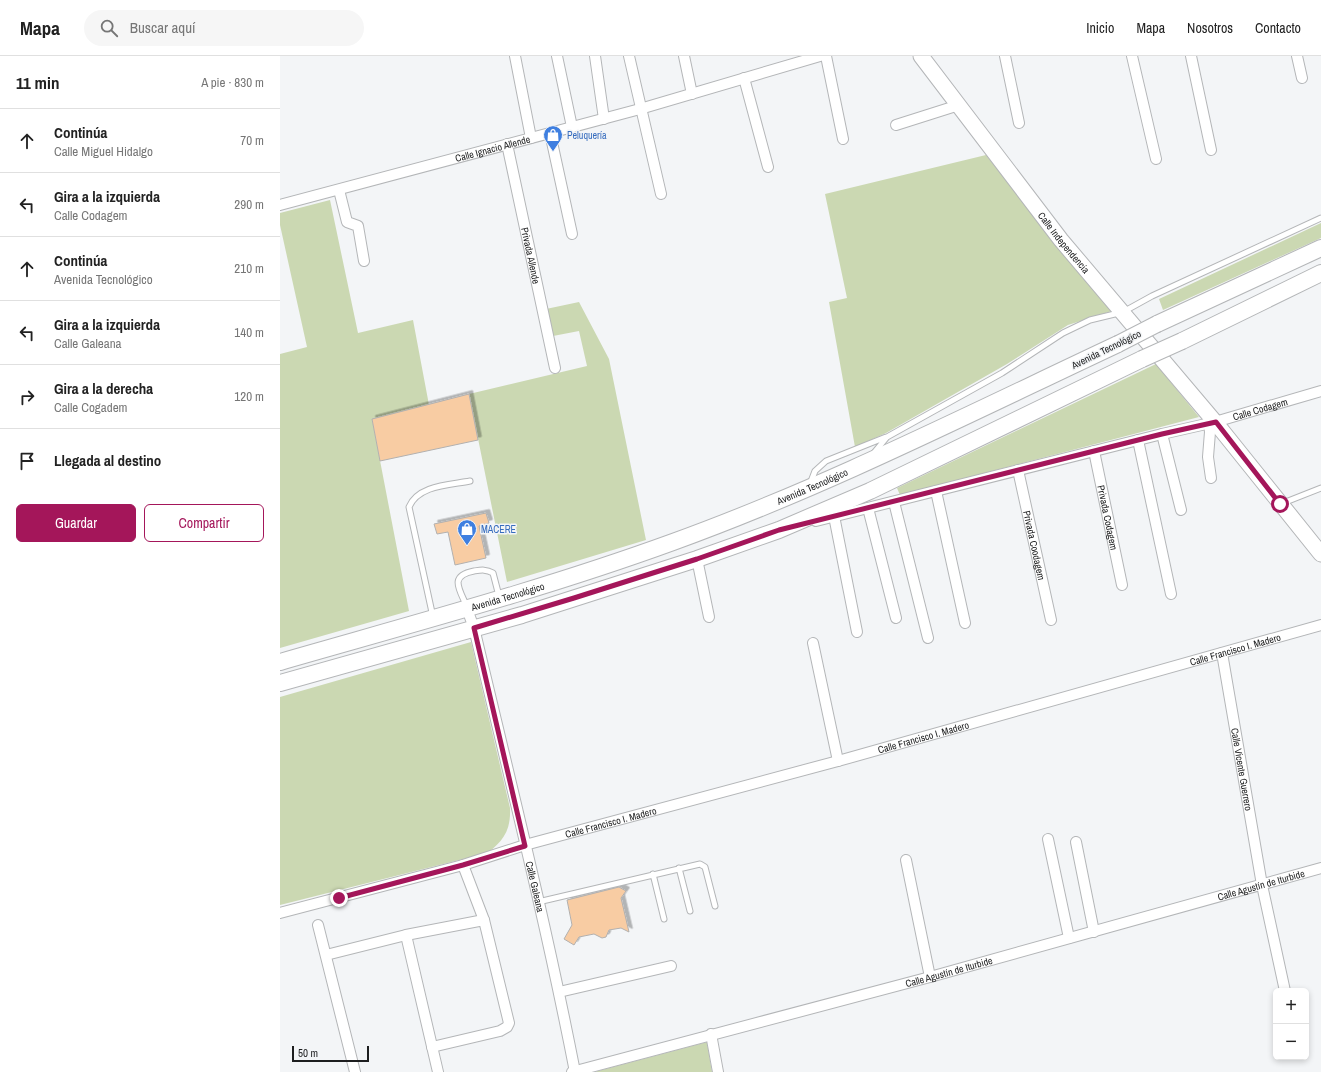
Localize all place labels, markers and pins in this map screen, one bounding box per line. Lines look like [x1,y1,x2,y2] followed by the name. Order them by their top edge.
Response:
[542,124,564,152] shop icon: Peluquería
[567,129,607,142] place label: Peluquería
[456,518,478,546] shop icon: MACERE
[481,523,516,536] place label: MACERE

